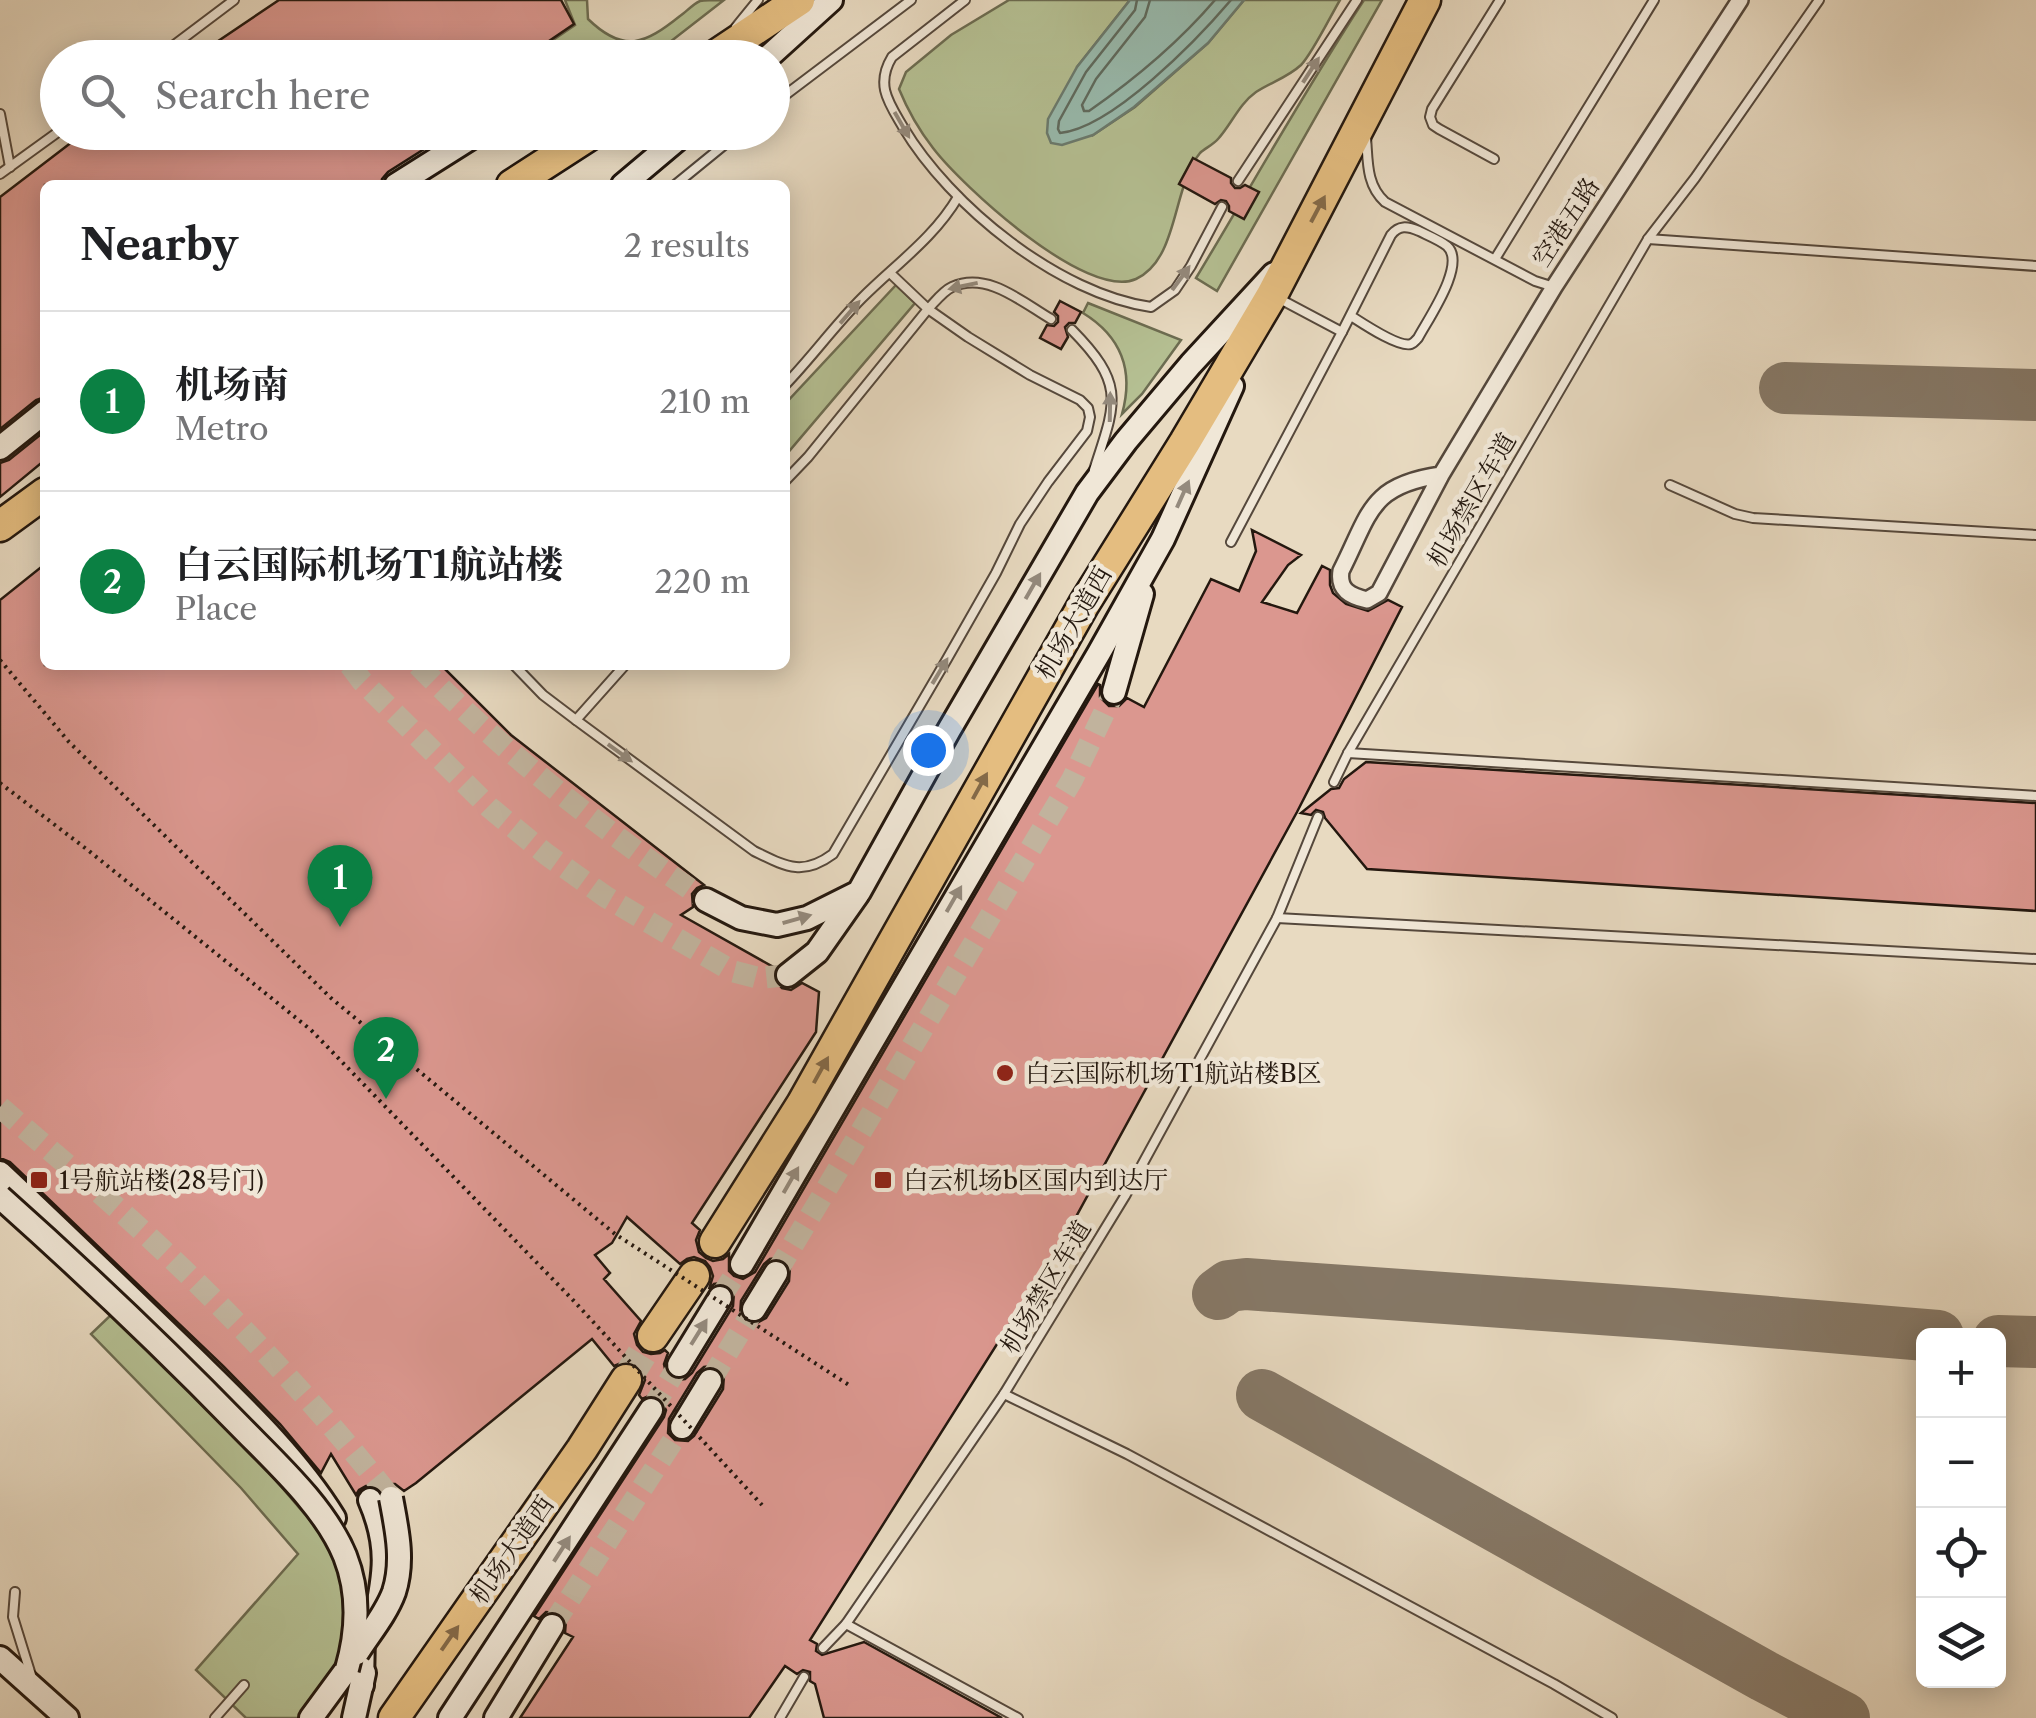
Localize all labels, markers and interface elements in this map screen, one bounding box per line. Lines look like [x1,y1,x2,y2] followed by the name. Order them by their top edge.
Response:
[40,40,790,150] search box
[1301,57,1319,84] one-way arrow
[75,68,130,123] icon: search
[155,72,370,119] text: Search here
[893,111,910,139] one-way arrow
[1526,172,1606,272] street label: 空港五路
[1309,194,1326,223] one-way arrow
[80,219,238,271] text: Nearby
[624,226,750,265] text: 2 results
[1171,265,1191,292] one-way arrow
[948,279,979,295] one-way arrow
[838,300,860,325] one-way arrow
[175,361,289,408] text: 机场南
[105,382,120,421] text: 1
[660,382,750,421] text: 210 m
[1103,390,1119,422] one-way arrow
[175,409,269,448] text: Metro
[1421,427,1523,573] street label: 机场禁区车道
[1175,479,1191,509] one-way arrow
[175,541,563,588] text: 白云国际机场T1航站楼
[1029,561,1119,685] street label: 机场大道西
[103,562,122,601] text: 2
[655,562,750,601] text: 220 m
[1025,571,1042,600] one-way arrow
[175,589,257,628] text: Place
[931,657,948,685] one-way arrow
[903,725,954,776] your location
[607,742,633,762] one-way arrow
[971,772,988,801] one-way arrow
[308,844,372,927] pin: 1
[945,885,963,913] one-way arrow
[783,911,813,926] one-way arrow
[354,1016,418,1099] pin: 2
[811,1056,829,1084] one-way arrow
[1025,1058,1322,1089] place label: 白云国际机场T1航站楼B区
[994,1062,1016,1084] marker: 白云国际机场T1航站楼B区
[59,1165,264,1196] place label: 1号航站楼(28号门)
[903,1165,1168,1196] place label: 白云机场b区国内到达厅
[782,1166,799,1194] one-way arrow
[28,1169,50,1191] marker: 1号航站楼(28号门)
[872,1169,894,1191] marker: 白云机场b区国内到达厅
[994,1215,1098,1359] street label: 机场禁区车道
[690,1318,707,1346] one-way arrow
[1916,1328,2006,1688] map controls
[1916,1328,2006,1418] button: +
[1916,1418,2006,1508] button: −
[463,1490,561,1610] street label: 机场大道西
[1916,1508,2006,1598] button: locate
[552,1536,570,1563] one-way arrow
[1916,1598,2006,1688] button: layers
[440,1625,459,1651] one-way arrow

